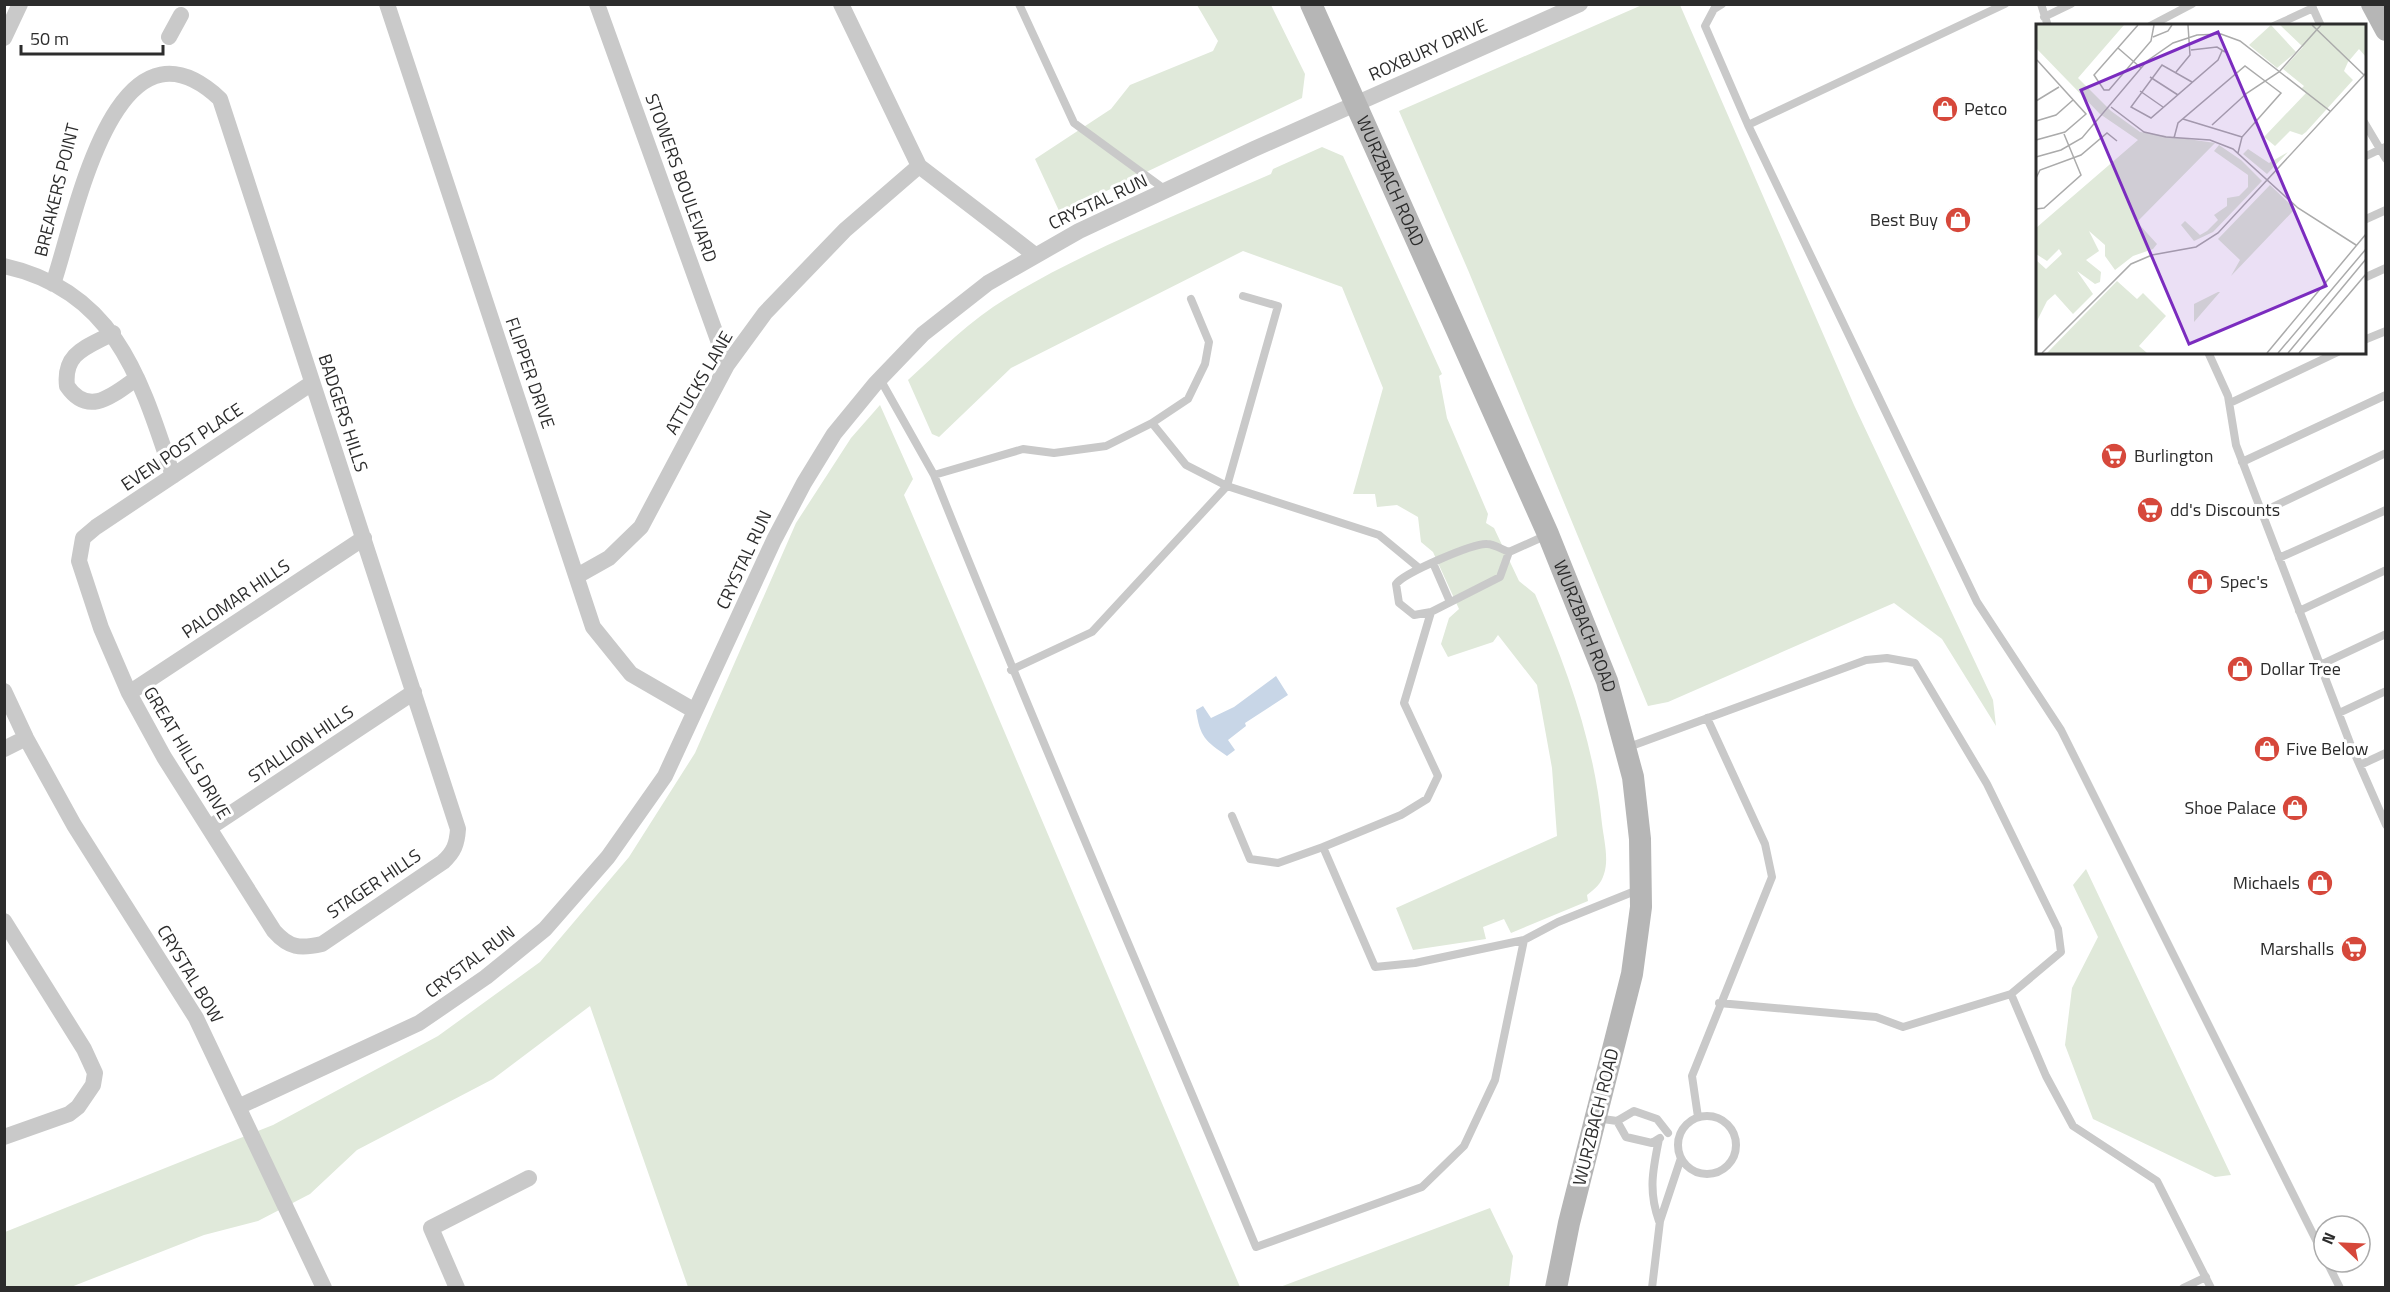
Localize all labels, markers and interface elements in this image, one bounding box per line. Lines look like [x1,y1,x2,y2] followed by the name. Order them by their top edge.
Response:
[1364,11,1491,88] street label: ROXBURY DRIVE
[21,18,164,56] scale bar
[2036,24,2366,354] inset map
[30,25,69,52] text: 50 m
[638,90,725,266] street label: STOWERS BOULEVARD
[1930,94,1960,124] shop icon: Petco
[1964,95,2007,122] place label: Petco
[1350,111,1432,251] street label: WURZBACH ROAD
[27,120,86,259] street label: BREAKERS POINT
[1044,167,1152,236] street label: CRYSTAL RUN
[1943,205,1973,235] shop icon: Best Buy
[1870,206,1938,233] place label: Best Buy
[499,313,562,432] street label: FLIPPER DRIVE
[658,326,739,440] street label: ATTUCKS LANE
[312,350,375,475] street label: BADGERS HILLS
[115,396,248,497] street label: EVEN POST PLACE
[2099,441,2129,471] supermarket icon: Burlington
[2134,442,2213,469] place label: Burlington
[2135,495,2165,525] supermarket icon: dd's Discounts
[2170,496,2280,523] place label: dd's Discounts
[709,506,778,614] street label: CRYSTAL RUN
[176,552,295,645] street label: PALOMAR HILLS
[1547,556,1623,695] street label: WURZBACH ROAD
[2185,567,2215,597] shop icon: Spec's
[2220,568,2268,595] place label: Spec's
[2225,654,2255,684] shop icon: Dollar Tree
[2260,655,2341,682] place label: Dollar Tree
[137,681,238,824] street label: GREAT HILLS DRIVE
[242,698,359,789] street label: STALLION HILLS
[2252,734,2282,764] shop icon: Five Below
[2286,735,2369,762] place label: Five Below
[2280,793,2310,823] shop icon: Shoe Palace
[2184,794,2276,821] place label: Shoe Palace
[321,842,426,925] street label: STAGER HILLS
[2305,868,2335,898] shop icon: Michaels
[2233,869,2300,896] place label: Michaels
[150,919,230,1028] street label: CRYSTAL BOW
[419,919,520,1004] street label: CRYSTAL RUN
[2339,934,2369,964] supermarket icon: Marshalls
[2260,935,2334,962] place label: Marshalls
[1565,1045,1626,1188] street label: WURZBACH ROAD
[2312,1214,2372,1274] north arrow
[2315,1228,2341,1248] text: N

